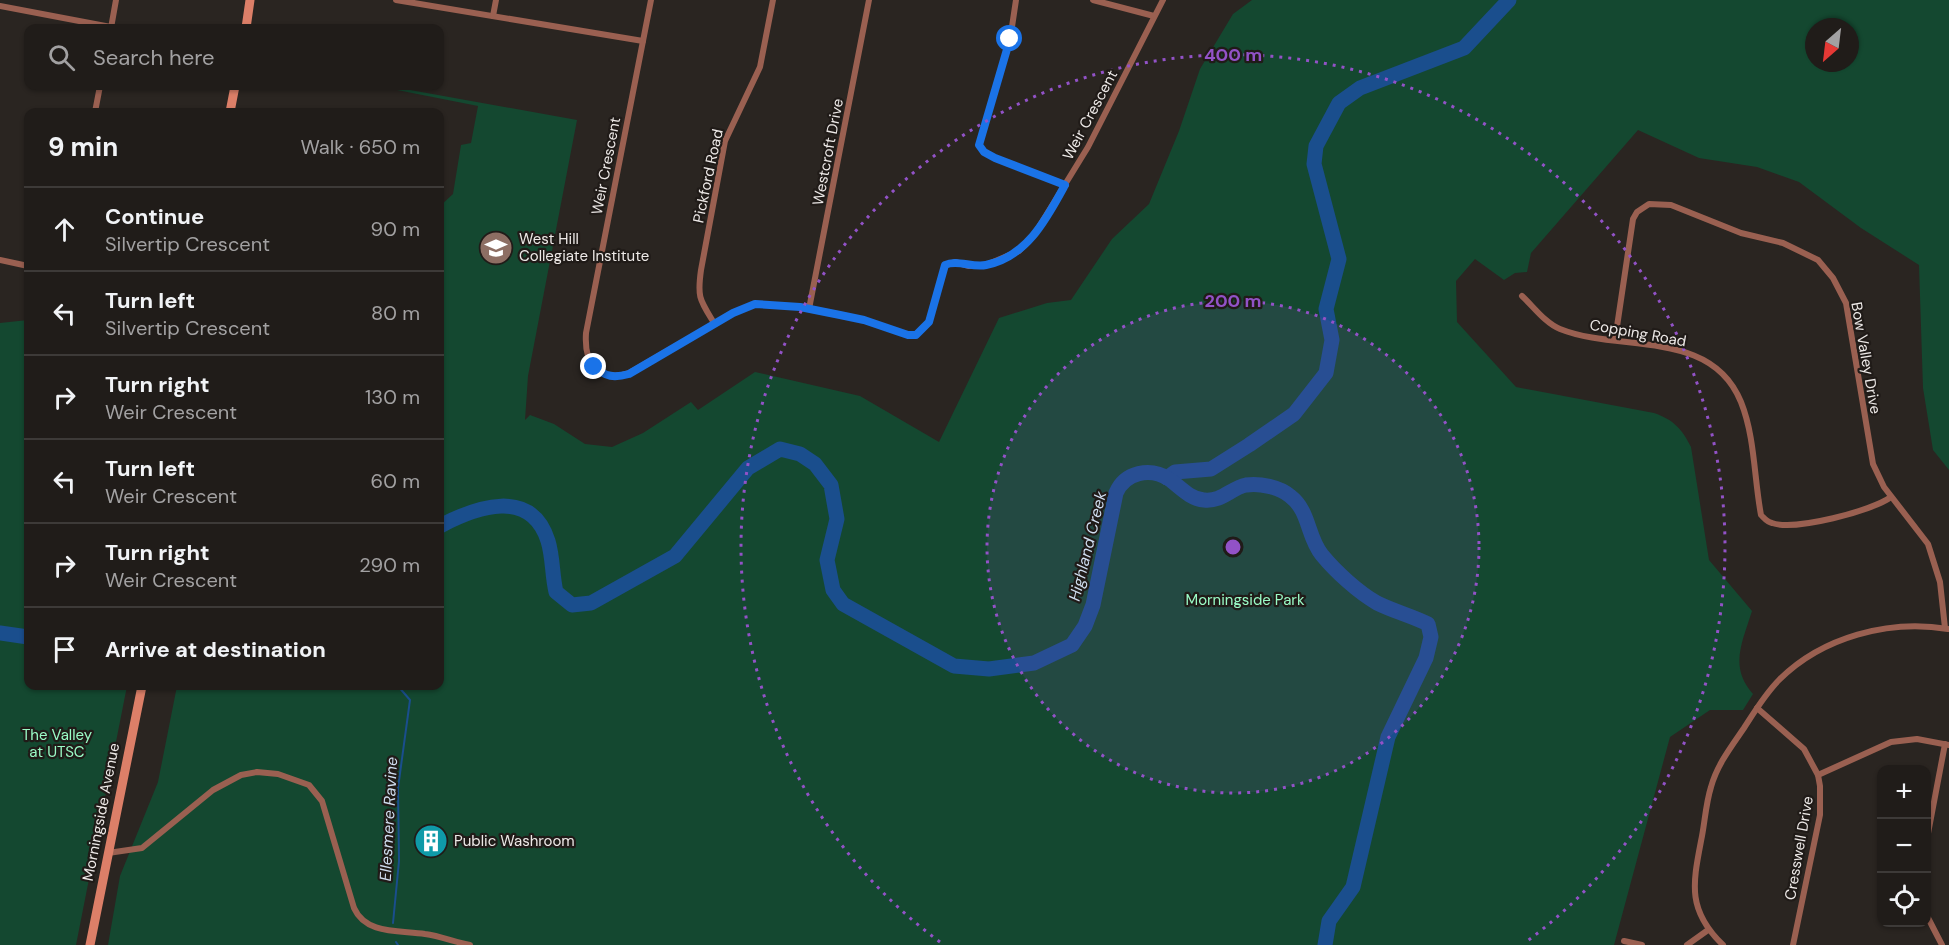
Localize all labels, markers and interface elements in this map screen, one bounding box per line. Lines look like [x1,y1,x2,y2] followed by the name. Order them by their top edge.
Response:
[1805,18,1859,72] north arrow
[24,24,444,90] search box
[996,25,1022,51] route start
[45,41,78,74] icon: search
[93,43,214,72] text: Search here
[1204,43,1262,67] text: 400 m
[1058,66,1122,163] street label: Weir Crescent
[808,97,848,207] street label: Westcroft Drive
[587,115,625,217] street label: Weir Crescent
[688,127,728,225] street label: Pickford Road
[48,130,118,164] text: 9 min
[300,134,420,160] text: Walk · 650 m
[105,202,204,231] text: Continue
[48,213,81,246] icon: ahead
[371,216,420,242] text: 90 m
[519,229,649,266] place label: West Hill Collegiate Institute
[478,230,514,266] school or university icon: West Hill Collegiate Institute
[105,231,270,257] text: Silvertip Crescent
[105,286,195,315] text: Turn left
[1205,289,1261,313] text: 200 m
[48,297,81,330] icon: left
[371,300,420,326] text: 80 m
[1846,301,1886,415] street label: Bow Valley Drive
[105,315,270,341] text: Silvertip Crescent
[1588,315,1688,351] street label: Copping Road
[580,353,606,379] route end
[105,370,210,399] text: Turn right
[48,381,81,414] icon: right
[365,384,420,410] text: 130 m
[105,399,237,425] text: Weir Crescent
[105,454,195,483] text: Turn left
[48,465,81,498] icon: left
[371,468,420,494] text: 60 m
[105,483,237,509] text: Weir Crescent
[1064,488,1111,603] water label: Highland Creek
[1223,537,1243,557] centre of rings
[105,538,210,567] text: Turn right
[48,549,81,582] icon: right
[359,552,420,578] text: 290 m
[105,567,237,593] text: Weir Crescent
[1186,590,1305,610] park label: Morningside Park
[48,633,81,666] icon: arrive
[105,635,326,664] text: Arrive at destination
[22,725,93,762] park label: The Valley at UTSC
[78,741,124,883] street label: Morningside Avenue
[375,756,402,882] water label: Ellesmere Ravine
[1877,765,1931,927] map controls
[1877,765,1931,819] button: +
[1780,794,1818,902] street label: Cresswell Drive
[1877,819,1931,873] button: −
[413,823,449,859] building icon: Public Washroom
[454,831,575,851] place label: Public Washroom
[1877,873,1931,927] button: locate

